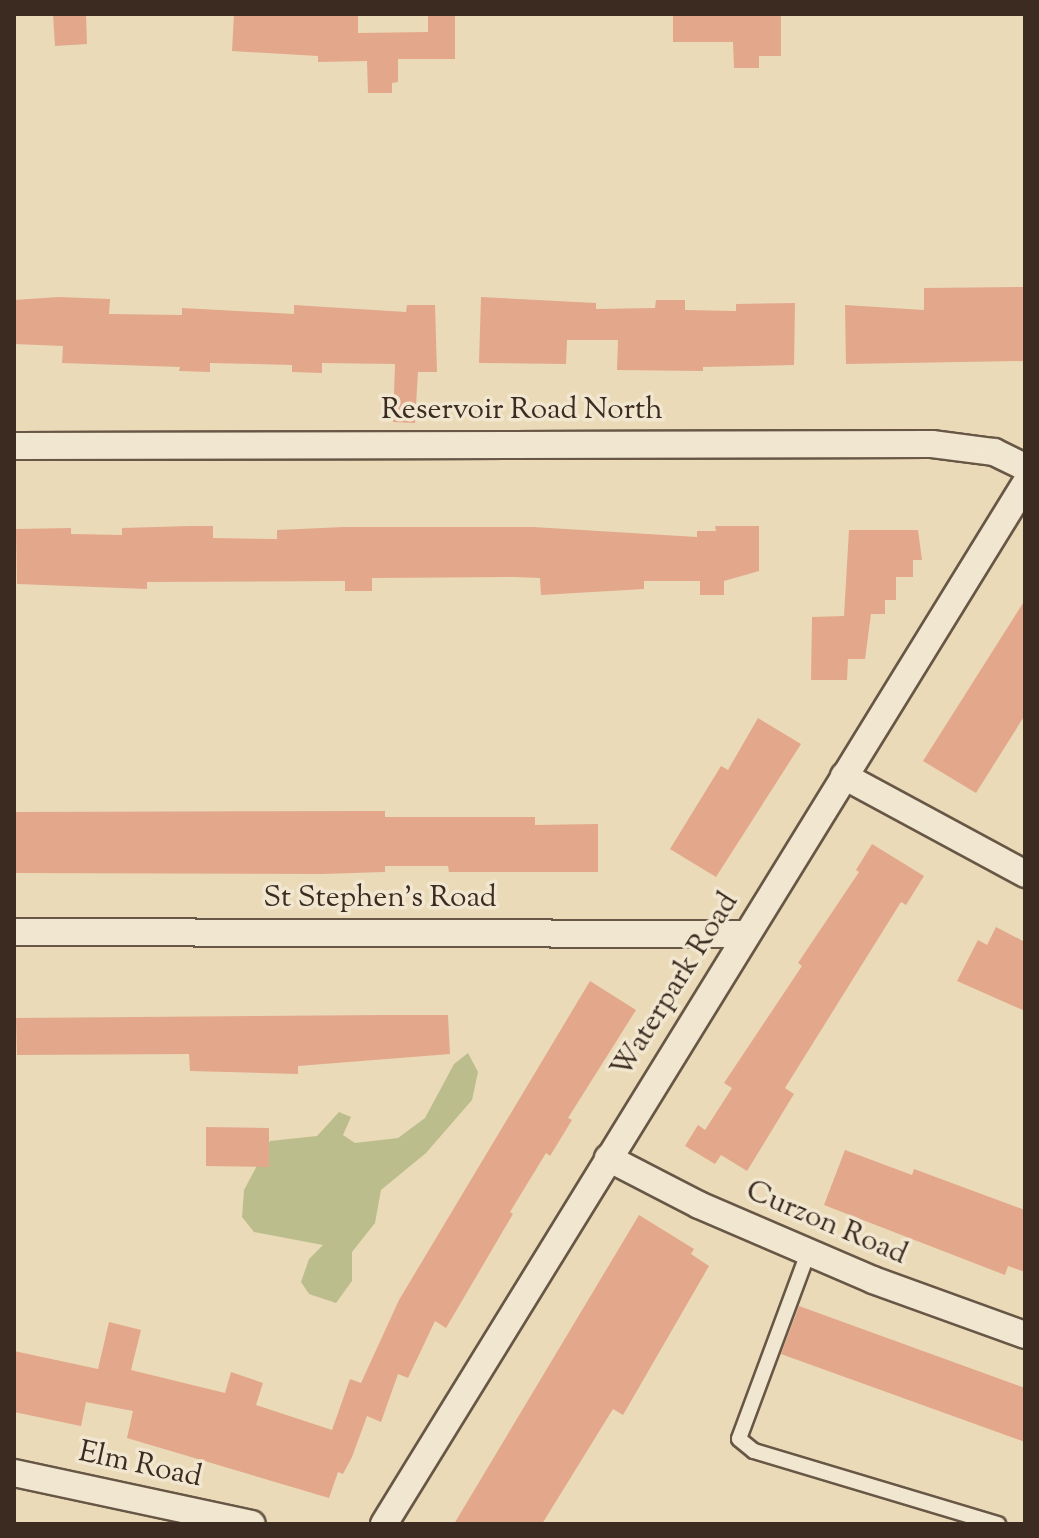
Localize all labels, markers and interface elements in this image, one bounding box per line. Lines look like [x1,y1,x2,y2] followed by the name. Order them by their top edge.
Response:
[381,393,663,429] street label: Reservoir Road North
[263,881,497,917] street label: St Stephen's Road
[605,887,747,1085] street label: Waterpark Road
[740,1174,912,1274] street label: Curzon Road
[75,1435,205,1497] street label: Elm Road

